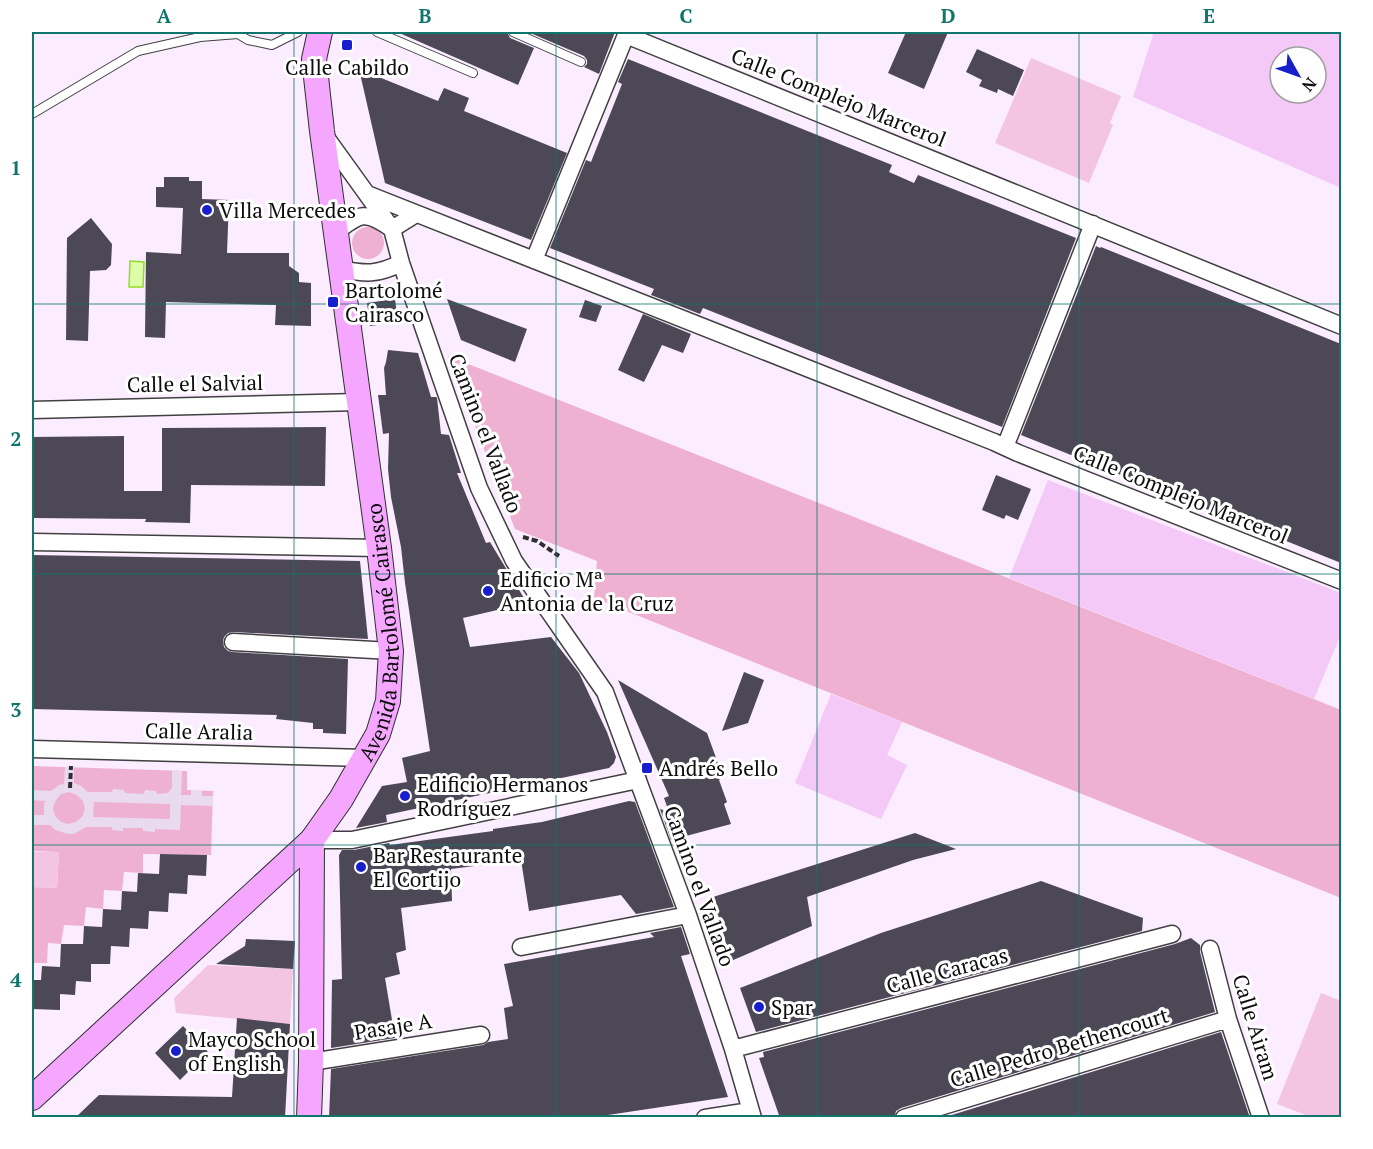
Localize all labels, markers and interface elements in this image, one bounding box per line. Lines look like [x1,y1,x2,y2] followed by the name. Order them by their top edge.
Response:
[157,2,172,29] text: A
[419,2,432,29] text: B
[679,2,693,29] text: C
[941,2,955,29] text: D
[1203,2,1215,29] text: E
[340,38,354,52] marker: Calle Cabildo
[727,41,951,153] street label: Calle Complejo Marcerol
[1268,45,1328,105] north arrow
[285,53,409,81] place label: Calle Cabildo
[1297,73,1322,96] text: N
[10,154,22,181] text: 1
[219,196,356,224] place label: Villa Mercedes
[200,203,214,217] marker: Villa Mercedes
[345,276,443,328] place label: Bartolomé Cairasco
[326,295,340,309] marker: Bartolomé Cairasco
[443,349,529,517] street label: Camino el Vallado
[127,368,263,398] street label: Calle el Salvial
[10,425,22,452] text: 2
[1069,438,1293,550] street label: Calle Complejo Marcerol
[352,502,405,766] street label: Avenida Bartolomé Cairasco
[500,565,674,617] place label: Edificio Mª Antonia de la Cruz
[481,584,495,598] marker: Edificio Mª Antonia de la Cruz
[10,696,22,723] text: 3
[145,716,254,746] street label: Calle Aralia
[659,754,778,782] place label: Andrés Bello
[640,761,654,775] marker: Andrés Bello
[417,770,588,822] place label: Edificio Hermanos Rodríguez
[398,789,412,803] marker: Edificio Hermanos Rodríguez
[658,802,742,970] street label: Camino el Vallado
[373,841,522,893] place label: Bar Restaurante El Cortijo
[354,860,368,874] marker: Bar Restaurante El Cortijo
[883,940,1011,1000] street label: Calle Caracas
[10,966,22,993] text: 4
[1227,971,1285,1083] street label: Calle Airam
[771,993,813,1021] place label: Spar
[752,1000,766,1014] marker: Spar
[946,1000,1172,1094] street label: Calle Pedro Bethencourt
[352,1006,435,1046] street label: Pasaje A
[188,1025,316,1077] place label: Mayco School of English
[169,1044,183,1058] marker: Mayco School of English

